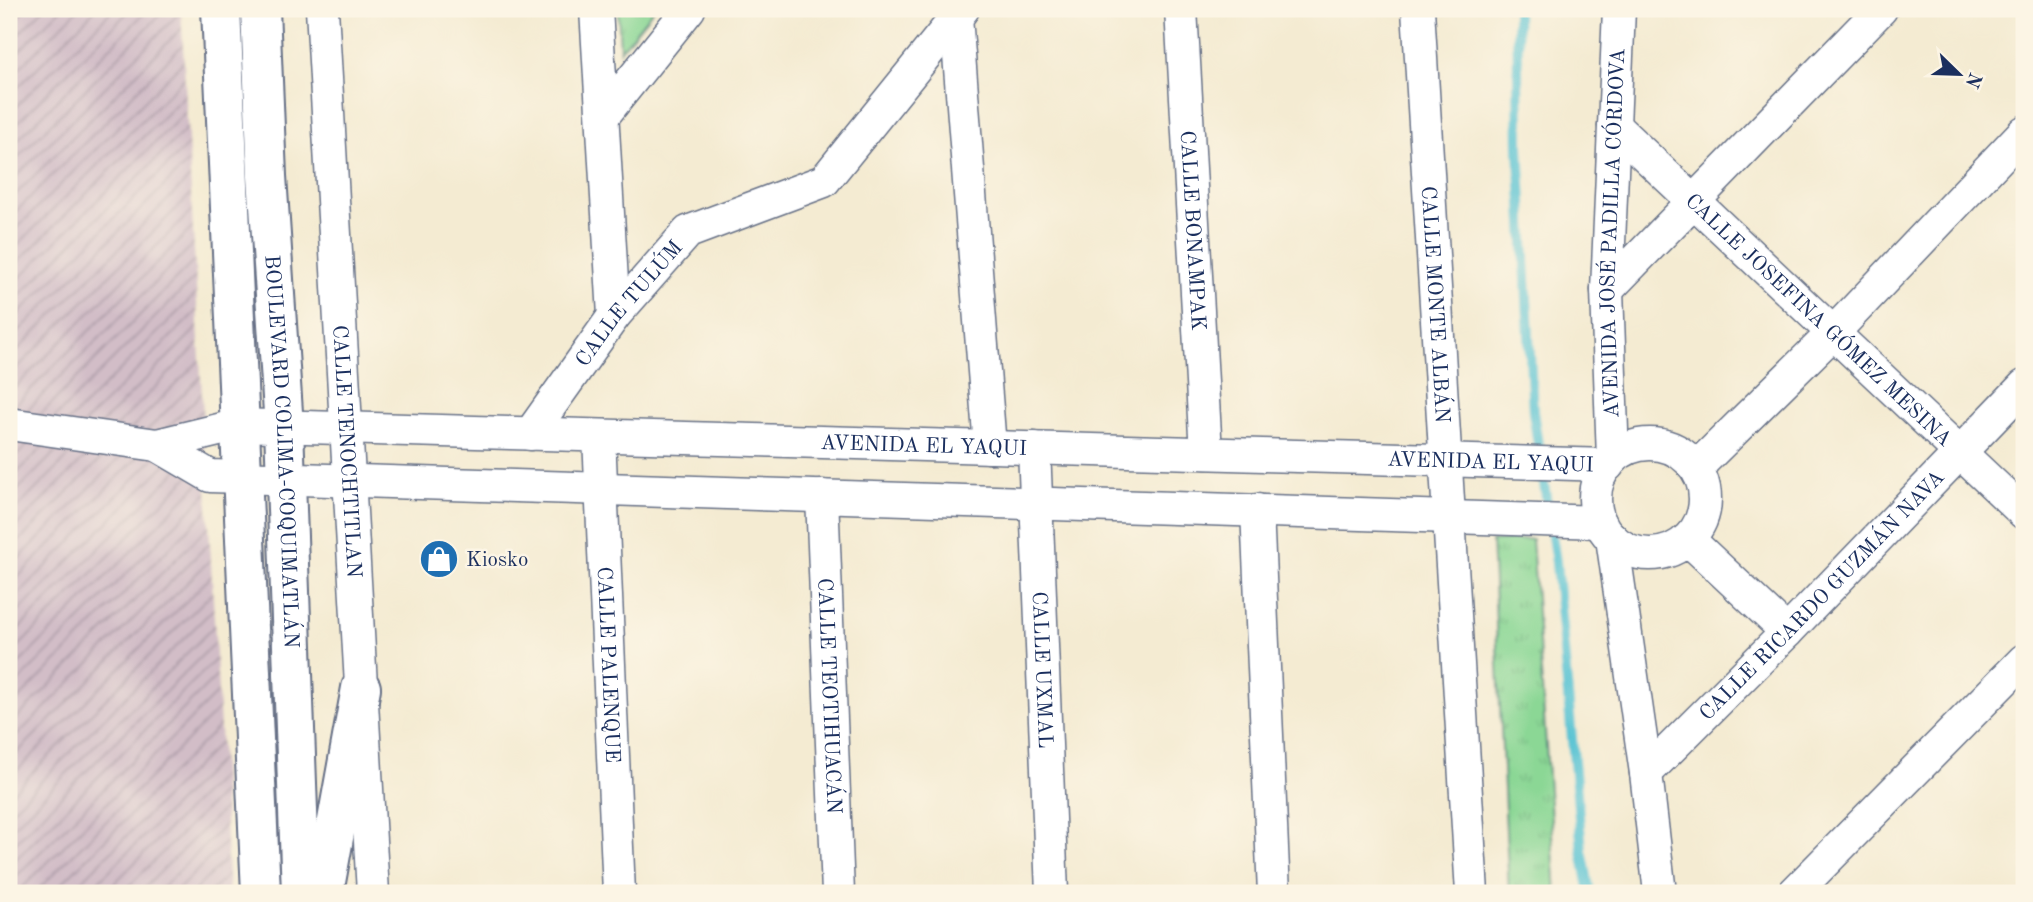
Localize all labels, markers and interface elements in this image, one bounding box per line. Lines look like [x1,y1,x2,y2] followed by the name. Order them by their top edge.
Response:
[1924,38,1994,108] north arrow
[1595,48,1629,419] street label: AVENIDA JOSÉ PADILLA CÓRDOVA
[1961,69,1984,90] text: N
[1176,130,1208,331] street label: CALLE BONAMPAK
[1417,185,1455,424] street label: CALLE MONTE ALBÁN
[1681,190,1955,451] street label: CALLE JOSEFINA GÓMEZ MESINA
[573,237,687,371] street label: CALLE TULÚM
[260,254,304,649] street label: BOULEVARD COLIMA-COQUIMATLÁN
[328,324,364,578] street label: CALLE TENOCHTITLAN
[820,433,1027,460] street label: AVENIDA EL YAQUI
[1387,450,1594,477] street label: AVENIDA EL YAQUI
[1696,467,1949,725] street label: CALLE RICARDO GUZMÁN NAVA
[418,538,460,580] shop icon: Kiosko
[466,550,528,571] place label: Kiosko
[593,566,622,764] street label: CALLE PALENQUE
[813,577,847,814] street label: CALLE TEOTIHUACÁN
[1028,591,1055,749] street label: CALLE UXMAL

